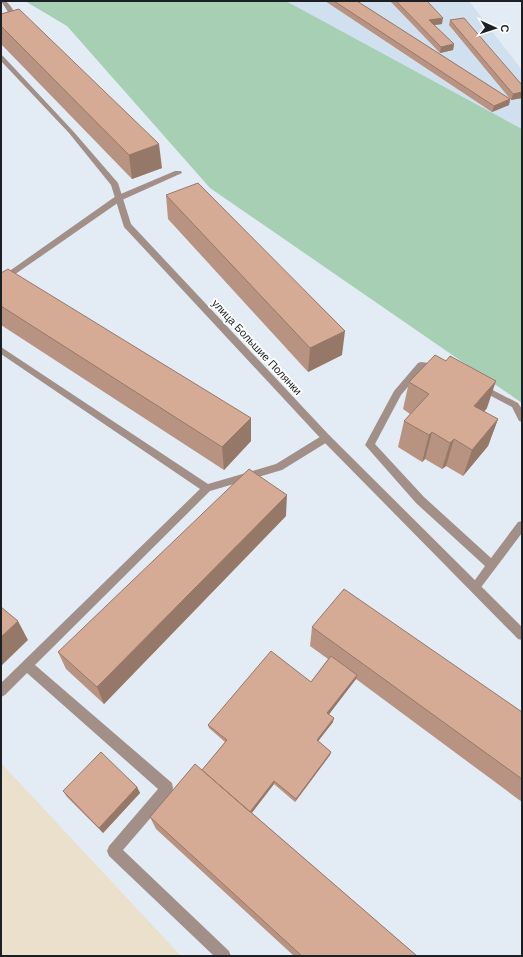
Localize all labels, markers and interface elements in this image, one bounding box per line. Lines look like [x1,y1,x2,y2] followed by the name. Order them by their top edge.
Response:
[475,8,515,48] north arrow
[499,24,511,33] text: С
[210,297,304,397] street label: улица Большие Полянки

